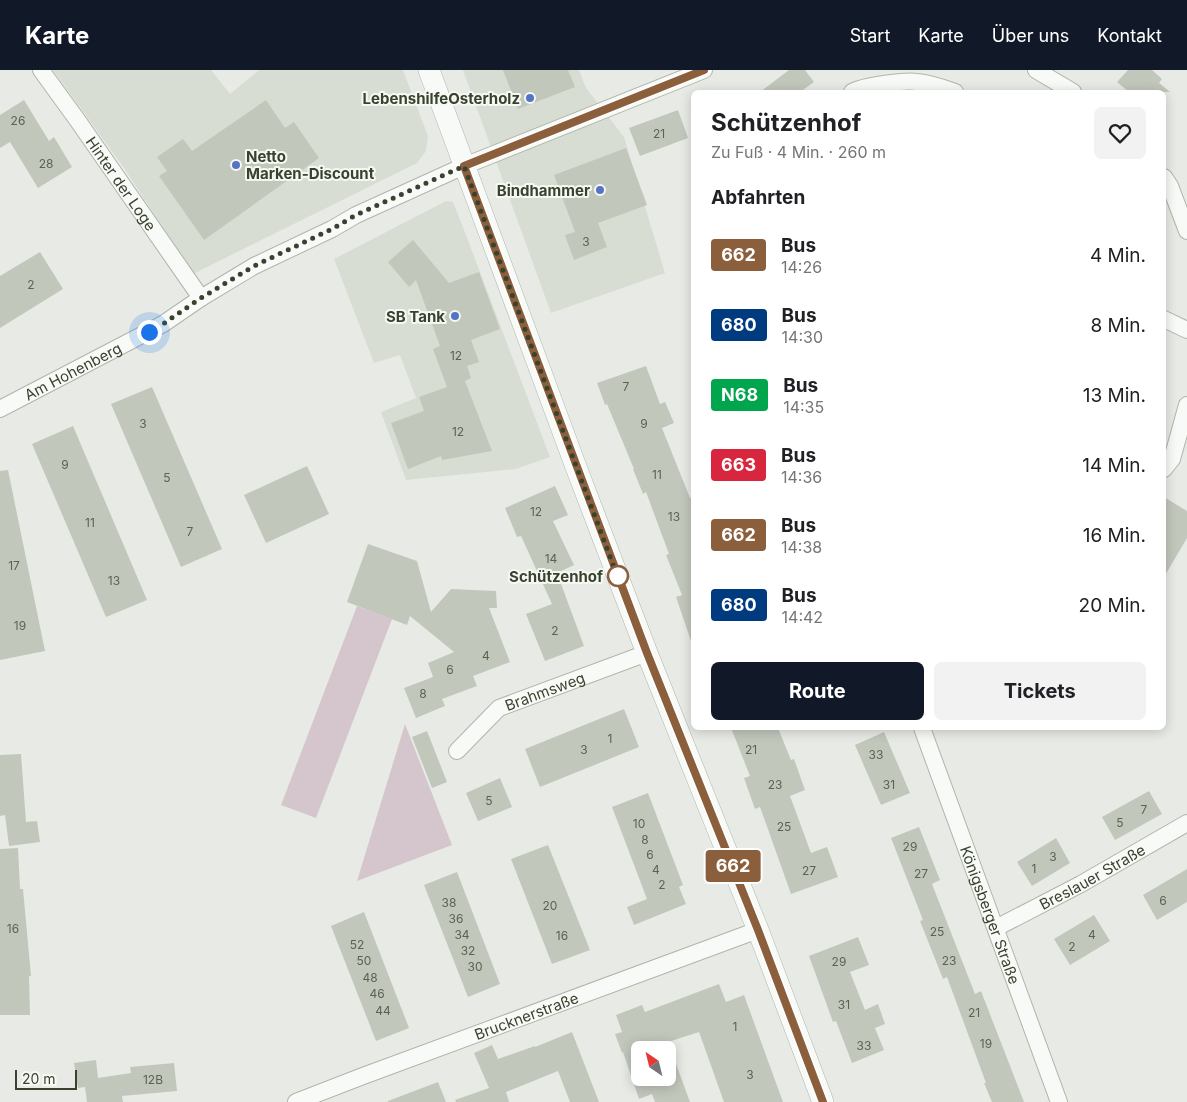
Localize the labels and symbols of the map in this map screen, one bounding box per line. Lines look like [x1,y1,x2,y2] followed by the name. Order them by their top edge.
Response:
[363,89,520,108] place label: LebenshilfeOsterholz
[524,92,536,104] marker: LebenshilfeOsterholz
[11,113,25,128] house number: 26
[653,126,665,141] house number: 21
[82,133,161,234] street label: Hinter der Loge
[246,147,375,183] place label: Netto Marken-Discount
[39,156,53,171] house number: 28
[230,159,242,171] marker: Netto Marken-Discount
[497,181,590,200] place label: Bindhammer
[594,184,606,196] marker: Bindhammer
[582,234,590,249] house number: 3
[27,277,35,292] house number: 2
[386,307,445,326] place label: SB Tank
[449,310,461,322] marker: SB Tank
[137,320,162,345] your location
[21,338,125,404] street label: Am Hohenberg
[450,348,462,363] house number: 12
[623,379,630,394] house number: 7
[139,416,147,431] house number: 3
[640,416,648,431] house number: 9
[452,424,464,439] house number: 12
[61,457,69,472] house number: 9
[652,467,662,482] house number: 11
[163,470,171,485] house number: 5
[530,504,542,519] house number: 12
[668,509,680,524] house number: 13
[85,515,95,530] house number: 11
[187,524,194,539] house number: 7
[545,551,558,566] house number: 14
[8,558,20,573] house number: 17
[607,565,629,587] marker: Schützenhof
[509,567,603,586] place label: Schützenhof
[108,573,120,588] house number: 13
[14,618,26,633] house number: 19
[551,623,559,638] house number: 2
[482,648,490,663] house number: 4
[446,662,454,677] house number: 6
[502,667,587,714] street label: Brahmsweg
[419,686,427,701] house number: 8
[608,731,612,746] house number: 1
[580,742,588,757] house number: 3
[745,742,757,757] house number: 21
[869,747,883,762] house number: 33
[768,777,782,792] house number: 23
[883,777,895,792] house number: 31
[485,793,493,808] house number: 5
[1141,802,1148,817] house number: 7
[1116,815,1124,830] house number: 5
[633,816,645,831] house number: 10
[777,819,791,834] house number: 25
[641,832,649,847] house number: 8
[903,839,917,854] house number: 29
[1036,840,1148,913] street label: Breslauer Straße
[956,843,1024,987] street label: Königsberger Straße
[646,847,654,862] house number: 6
[1049,849,1057,864] house number: 3
[704,850,762,882] line badge: 662
[1032,861,1036,876] house number: 1
[652,862,660,877] house number: 4
[802,863,816,878] house number: 27
[914,866,928,881] house number: 27
[658,877,666,892] house number: 2
[1159,893,1167,908] house number: 6
[442,895,456,910] house number: 38
[543,898,557,913] house number: 20
[449,911,463,926] house number: 36
[7,921,19,936] house number: 16
[930,924,944,939] house number: 25
[454,927,470,942] house number: 34
[1088,927,1096,942] house number: 4
[556,928,568,943] house number: 16
[350,937,364,952] house number: 52
[1068,939,1076,954] house number: 2
[461,943,475,958] house number: 32
[357,953,371,968] house number: 50
[942,953,956,968] house number: 23
[832,954,846,969] house number: 29
[468,959,482,974] house number: 30
[362,970,378,985] house number: 48
[369,986,385,1001] house number: 46
[472,988,581,1044] street label: Brucknerstraße
[838,997,850,1012] house number: 31
[375,1003,391,1018] house number: 44
[968,1005,980,1020] house number: 21
[733,1019,737,1034] house number: 1
[980,1036,992,1051] house number: 19
[857,1038,871,1053] house number: 33
[631,1041,676,1086] north arrow
[15,1067,78,1090] scale bar
[746,1067,754,1082] house number: 3
[143,1072,163,1087] house number: 12B

